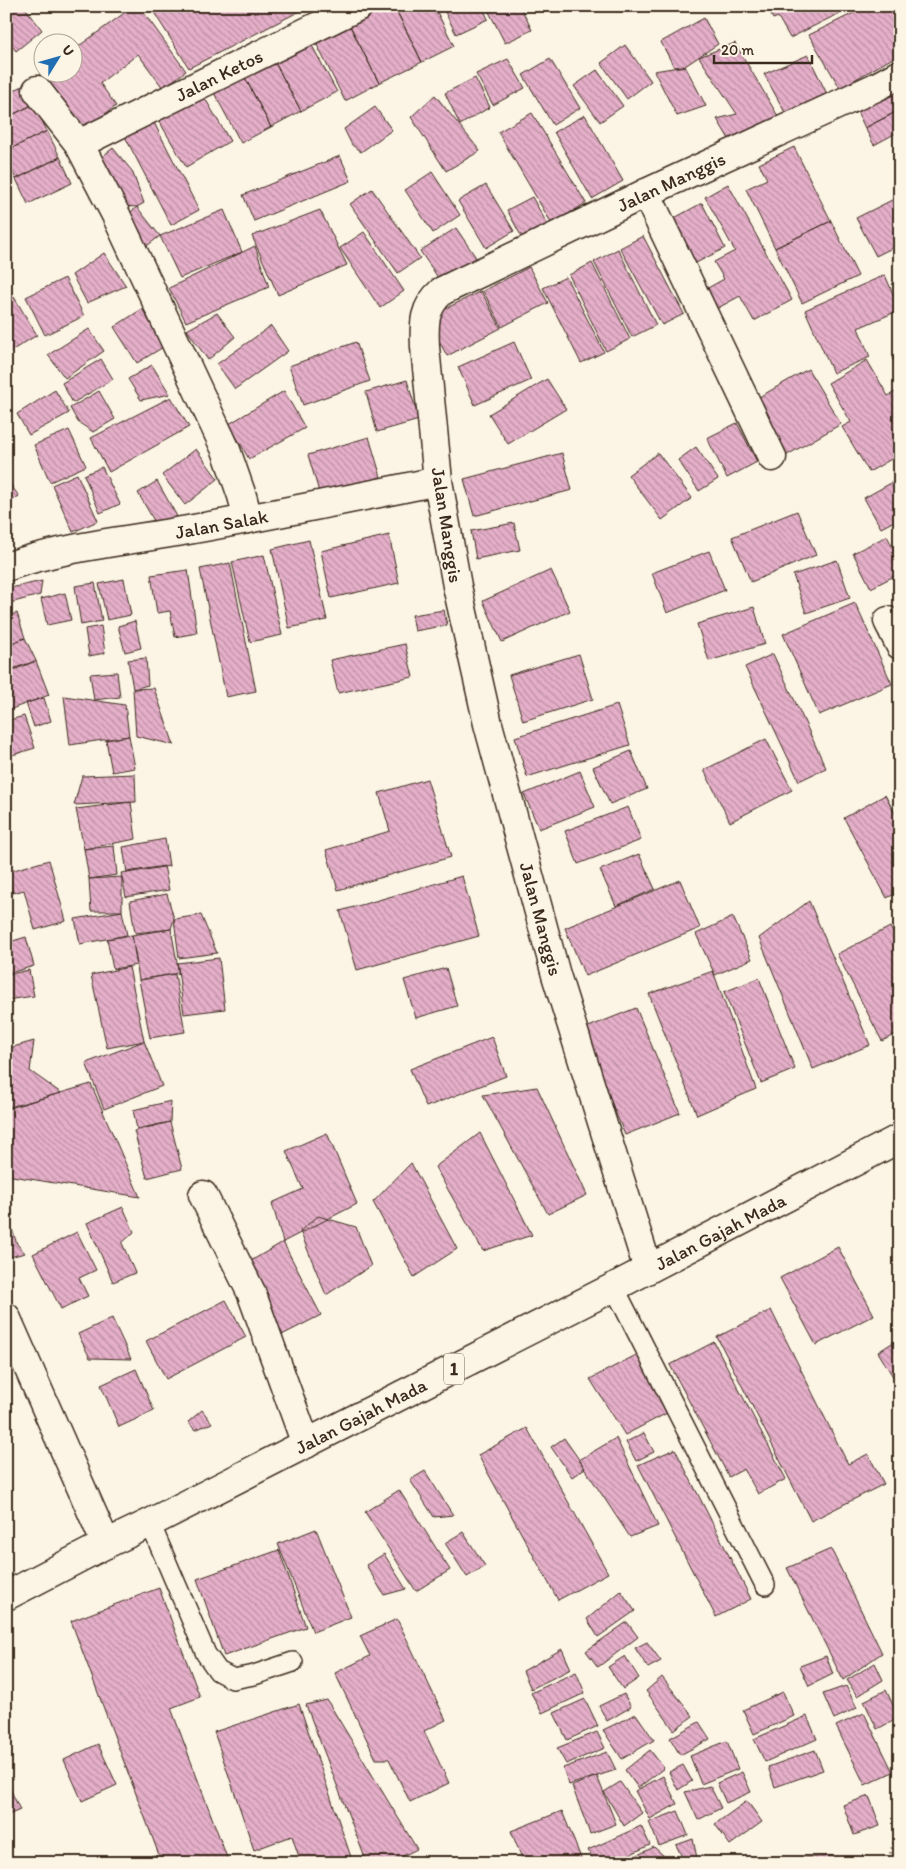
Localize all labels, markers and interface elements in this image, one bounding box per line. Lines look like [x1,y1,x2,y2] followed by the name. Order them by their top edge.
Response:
[32,32,82,82] north arrow
[714,32,811,64] scale bar
[721,41,755,59] text: 20 m
[58,42,78,59] text: U
[172,44,266,106] street label: Jalan Ketos
[613,147,729,217] street label: Jalan Manggis
[427,466,467,584] street label: Jalan Manggis
[173,504,270,544] street label: Jalan Salak
[515,860,567,978] street label: Jalan Manggis
[651,1188,790,1275] street label: Jalan Gajah Mada
[444,1354,464,1385] road number: 1
[291,1373,430,1459] street label: Jalan Gajah Mada

